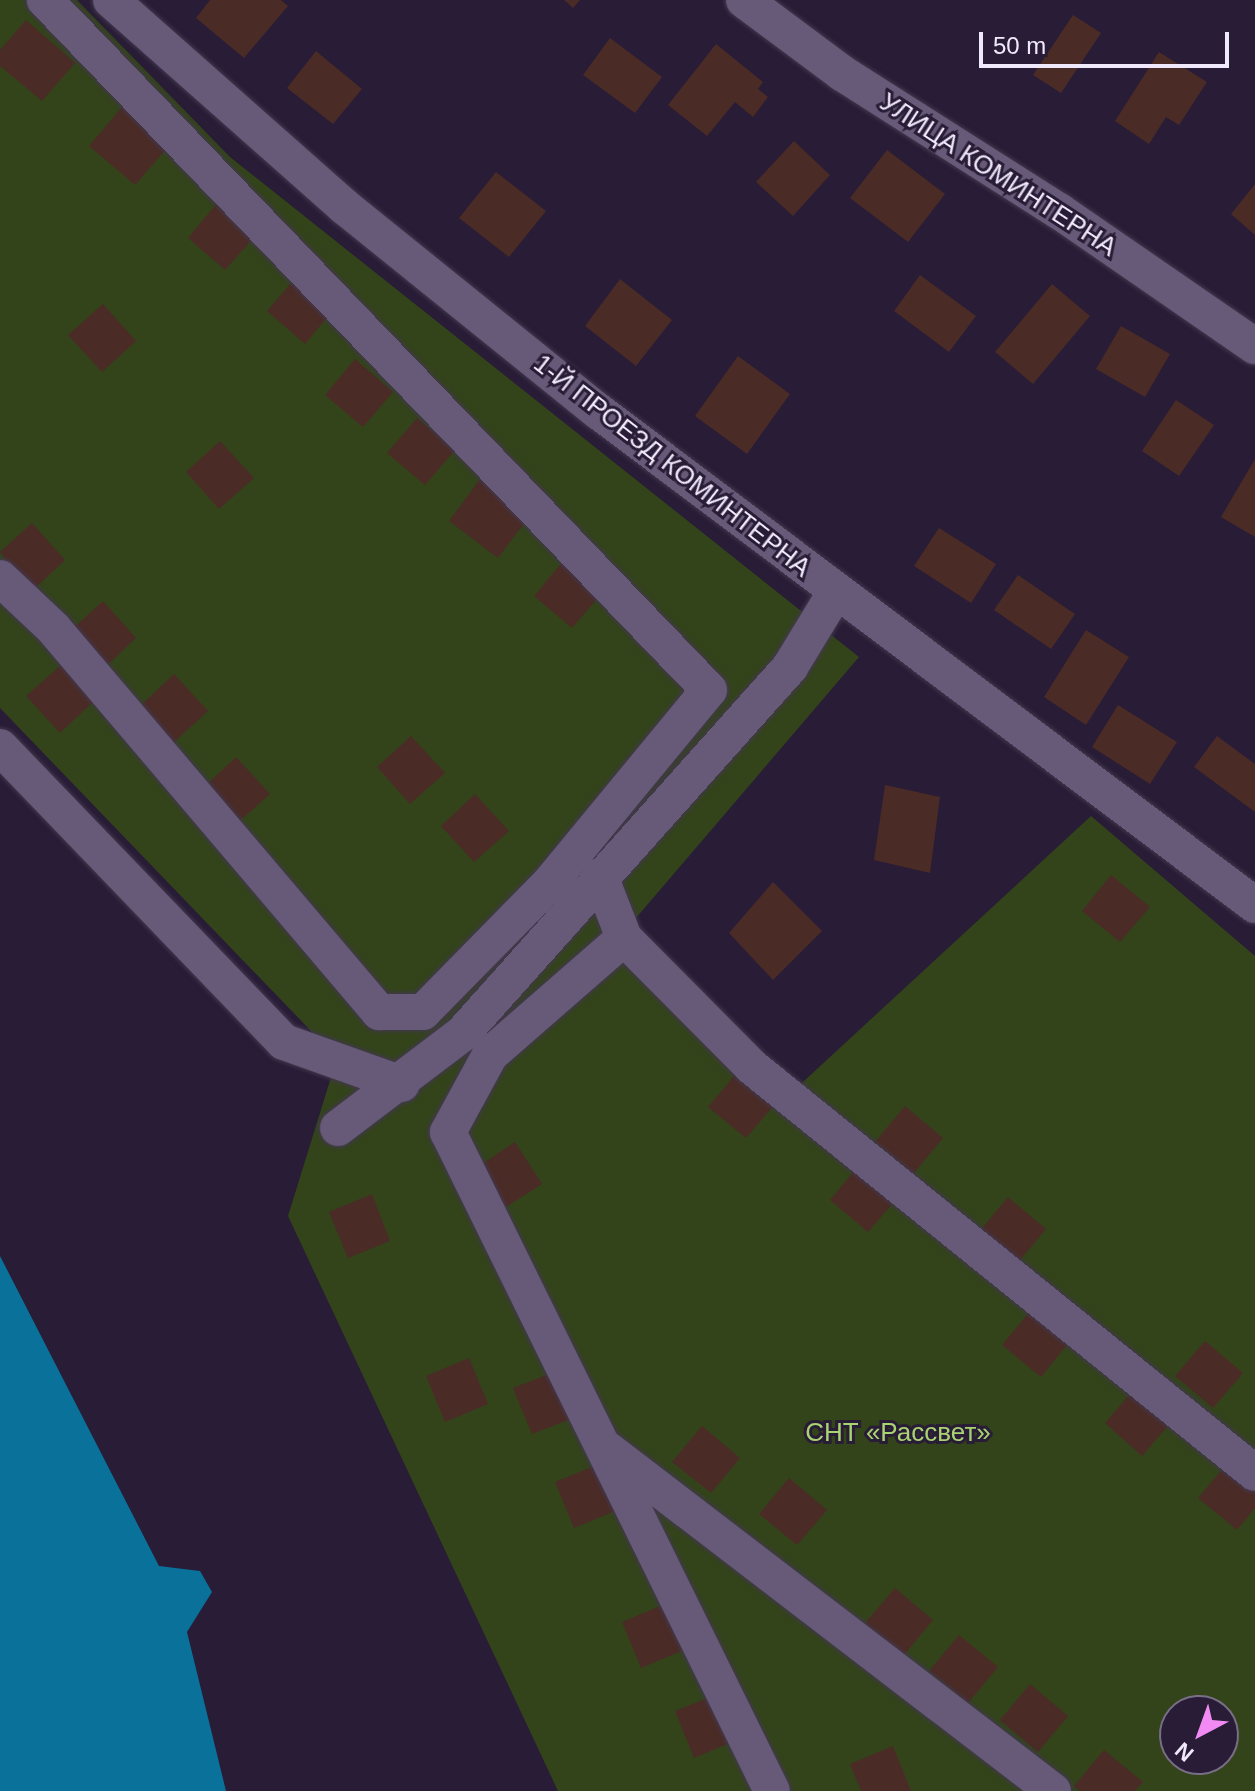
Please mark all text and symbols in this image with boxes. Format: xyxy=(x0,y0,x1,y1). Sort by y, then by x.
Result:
scale bar xyxy=(983,16,1233,66)
text: 50 m xyxy=(993,32,1046,59)
street label: УЛИЦА КОМИНТЕРНА xyxy=(874,87,1122,263)
street label: 1-Й ПРОЕЗД КОМИНТЕРНА xyxy=(527,348,817,584)
park label: СНТ «Рассвет» xyxy=(805,1417,991,1449)
north arrow xyxy=(1159,1695,1239,1775)
text: N xyxy=(1170,1737,1198,1767)

